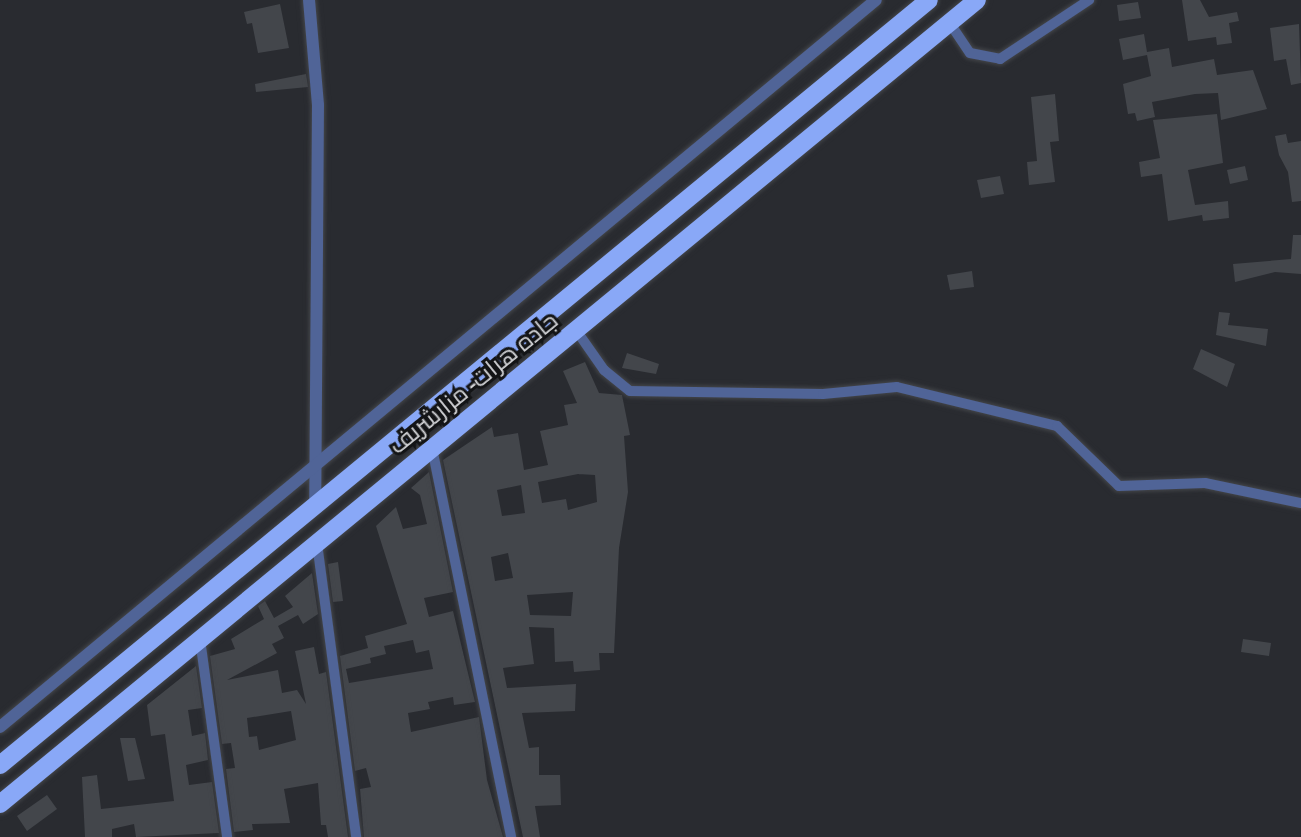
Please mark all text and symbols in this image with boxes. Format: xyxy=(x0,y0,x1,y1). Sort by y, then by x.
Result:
street label: جاده هرات- مزارشریف xyxy=(383,306,563,460)

